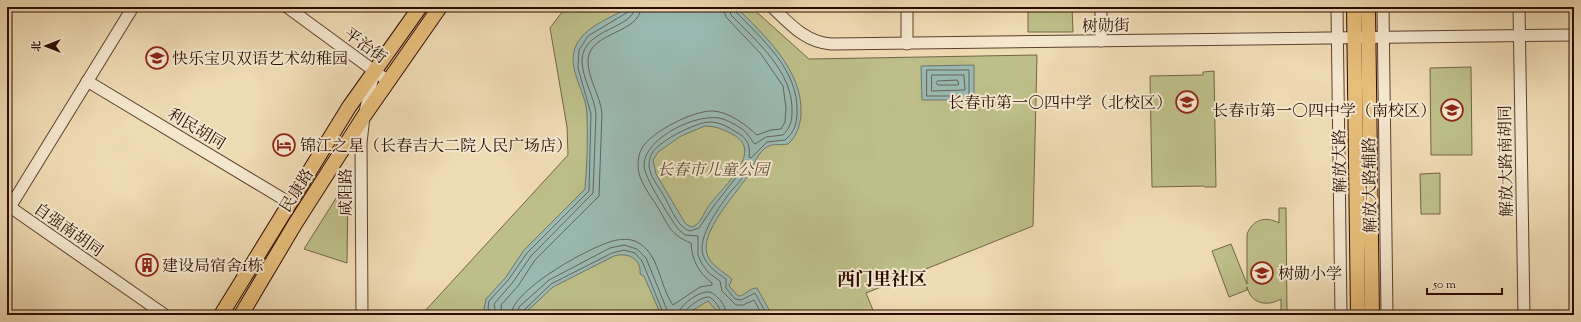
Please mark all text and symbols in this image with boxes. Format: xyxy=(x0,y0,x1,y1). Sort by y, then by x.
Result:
street label: 树勋街 xyxy=(1082,16,1130,39)
street label: 平治街 xyxy=(338,24,391,70)
north arrow xyxy=(26,26,66,66)
text: 北 xyxy=(29,41,45,52)
school or university icon: 快乐宝贝双语艺术幼稚园 xyxy=(144,45,170,71)
place label: 快乐宝贝双语艺术幼稚园 xyxy=(172,49,348,72)
school or university icon: 长春市第一〇四中学（北校区） xyxy=(1174,89,1200,115)
place label: 长春市第一〇四中学（北校区） xyxy=(948,93,1172,116)
school or university icon: 长春市第一〇四中学（南校区） xyxy=(1439,97,1465,123)
place label: 长春市第一〇四中学（南校区） xyxy=(1212,101,1436,124)
street label: 利民胡同 xyxy=(162,104,229,156)
street label: 解放大路南胡同 xyxy=(1495,105,1520,217)
street label: 解放大路 xyxy=(1329,129,1354,193)
hotel icon: 锦江之星（长春吉大二院人民广场店） xyxy=(271,132,297,158)
place label: 锦江之星（长春吉大二院人民广场店） xyxy=(300,136,572,159)
street label: 解放大路辅路 xyxy=(1359,137,1384,233)
park label: 长春市儿童公园 xyxy=(657,160,772,183)
street label: 民康路 xyxy=(276,165,321,218)
street label: 咸阳路 xyxy=(336,168,359,216)
street label: 自强南胡同 xyxy=(28,199,107,263)
building icon: 建设局宿舍1栋 xyxy=(134,252,160,278)
place label: 建设局宿舍1栋 xyxy=(162,256,263,279)
school or university icon: 树勋小学 xyxy=(1249,260,1275,286)
place label: 树勋小学 xyxy=(1278,264,1342,287)
district label: 西门里社区 xyxy=(837,268,927,294)
scale bar xyxy=(1427,270,1502,296)
text: 50 m xyxy=(1432,276,1456,294)

